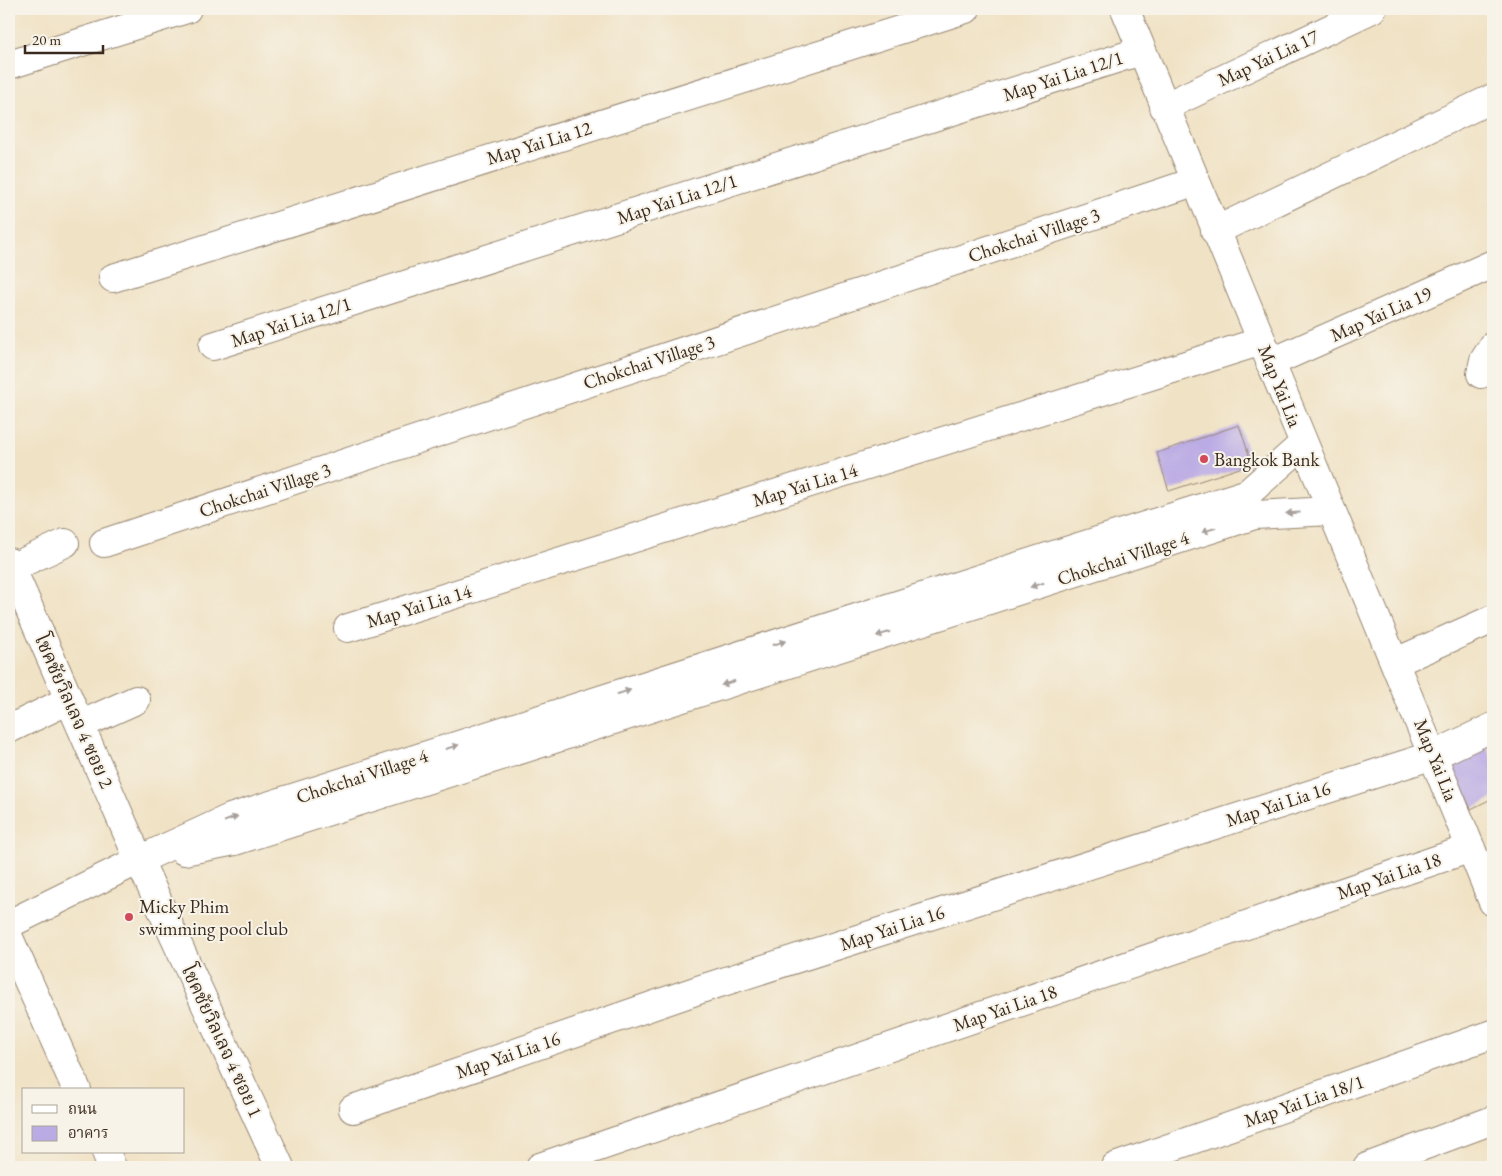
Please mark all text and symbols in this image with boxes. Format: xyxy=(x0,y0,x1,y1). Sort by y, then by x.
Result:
scale bar xyxy=(25,22,102,54)
street label: Map Yai Lia 17 xyxy=(1214,23,1323,92)
text: 20 m xyxy=(32,30,61,49)
street label: Map Yai Lia 12/1 xyxy=(1000,45,1126,107)
street label: Map Yai Lia 12 xyxy=(483,115,595,171)
street label: Map Yai Lia 12/1 xyxy=(614,168,740,230)
street label: Chokchai Village 3 xyxy=(965,202,1103,268)
street label: Map Yai Lia 19 xyxy=(1326,281,1436,347)
street label: Map Yai Lia 12/1 xyxy=(228,291,354,353)
street label: Chokchai Village 3 xyxy=(580,329,718,395)
street label: Map Yai Lia xyxy=(1252,341,1308,431)
place label: Bangkok Bank xyxy=(1214,447,1321,472)
marker: Bangkok Bank xyxy=(1198,453,1210,465)
street label: Chokchai Village 3 xyxy=(196,457,334,523)
street label: Map Yai Lia 14 xyxy=(749,457,861,513)
one-way arrow xyxy=(1285,510,1301,518)
street label: Chokchai Village 4 xyxy=(1054,525,1193,591)
one-way arrow xyxy=(1201,527,1216,535)
street label: Map Yai Lia 14 xyxy=(363,578,475,634)
one-way arrow xyxy=(1030,582,1045,589)
street label: โชคชัยวิลเลจ 4 ซอย 2 xyxy=(28,628,121,792)
one-way arrow xyxy=(875,631,890,638)
one-way arrow xyxy=(771,638,786,646)
one-way arrow xyxy=(720,680,735,687)
one-way arrow xyxy=(616,687,631,695)
street label: Map Yai Lia xyxy=(1408,715,1464,805)
one-way arrow xyxy=(445,742,460,750)
street label: Chokchai Village 4 xyxy=(293,743,432,809)
street label: Map Yai Lia 16 xyxy=(1223,775,1333,833)
one-way arrow xyxy=(224,815,239,823)
street label: Map Yai Lia 18 xyxy=(1334,847,1444,905)
place label: Micky Phim swimming pool club xyxy=(139,894,288,941)
street label: Map Yai Lia 16 xyxy=(837,899,947,957)
marker: Micky Phim swimming pool club xyxy=(123,911,135,923)
street label: โชคชัยวิลเลจ 4 ซอย 1 xyxy=(175,959,270,1122)
street label: Map Yai Lia 18 xyxy=(950,979,1060,1037)
street label: Map Yai Lia 16 xyxy=(453,1026,563,1084)
street label: Map Yai Lia 18/1 xyxy=(1241,1069,1367,1133)
legend xyxy=(22,1088,185,1154)
text: ถนน xyxy=(68,1099,97,1118)
text: อาคาร xyxy=(68,1123,108,1142)

